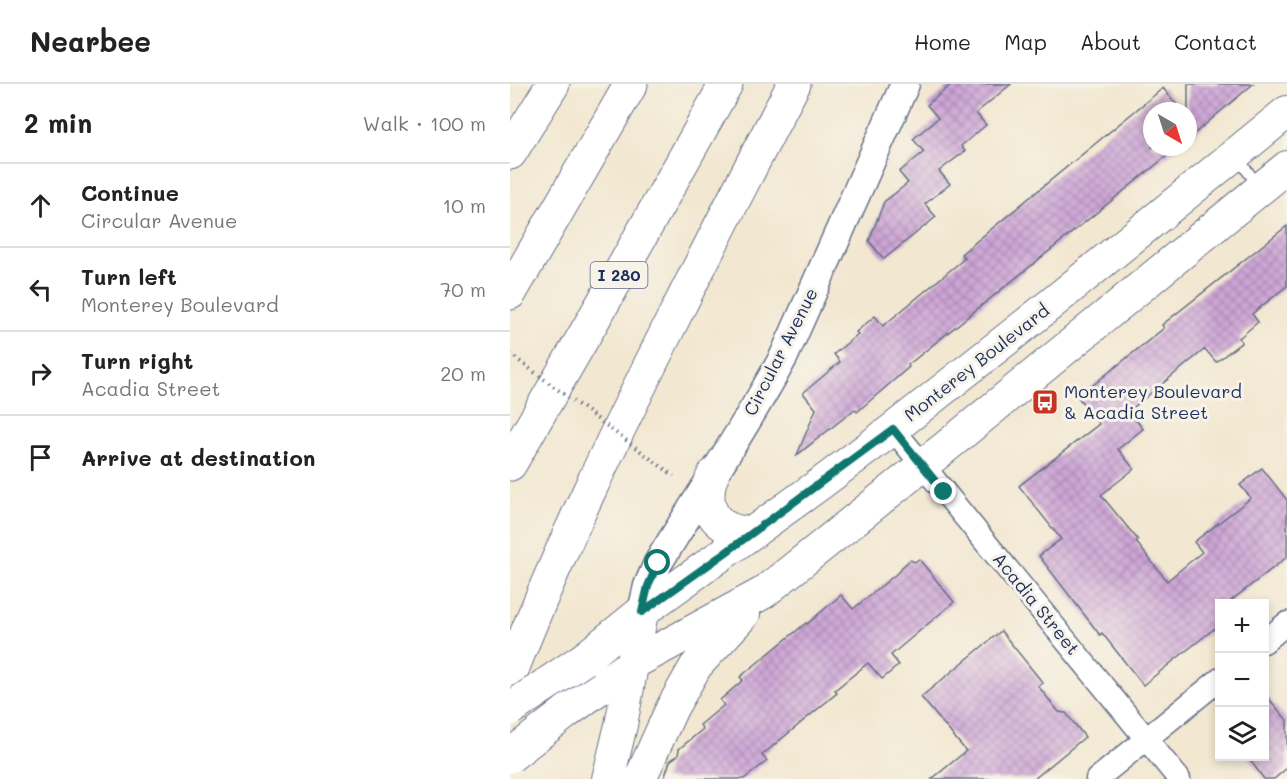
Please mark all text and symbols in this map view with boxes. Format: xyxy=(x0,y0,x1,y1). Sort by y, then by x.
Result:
text: Nearbee xyxy=(30,23,151,59)
text: Home xyxy=(914,28,971,55)
text: Map xyxy=(1004,28,1047,55)
text: About xyxy=(1080,28,1141,55)
text: Contact xyxy=(1174,28,1257,55)
north arrow xyxy=(1143,102,1197,156)
text: 2 min xyxy=(24,106,92,140)
text: Walk · 100 m xyxy=(363,110,486,136)
text: Continue xyxy=(81,178,179,207)
icon: ahead xyxy=(24,189,57,222)
text: 10 m xyxy=(442,192,486,218)
text: Circular Avenue xyxy=(81,207,237,233)
text: Turn left xyxy=(81,262,177,291)
road number: I 280 xyxy=(590,262,648,288)
icon: left xyxy=(24,273,57,306)
text: 70 m xyxy=(440,276,486,302)
street label: Circular Avenue xyxy=(737,283,823,420)
text: Monterey Boulevard xyxy=(81,291,279,317)
street label: Monterey Boulevard xyxy=(899,298,1054,426)
text: Turn right xyxy=(81,346,193,375)
icon: right xyxy=(24,357,57,390)
text: 20 m xyxy=(440,360,486,386)
text: Acadia Street xyxy=(81,375,220,401)
place label: Monterey Boulevard & Acadia Street xyxy=(1064,379,1242,424)
bus stop icon: Monterey Boulevard & Acadia Street xyxy=(1030,387,1060,417)
icon: arrive xyxy=(24,441,57,474)
text: Arrive at destination xyxy=(81,443,316,472)
route end xyxy=(930,478,956,504)
street label: Acadia Street xyxy=(988,547,1086,660)
route start xyxy=(644,549,670,575)
map controls xyxy=(1215,599,1269,761)
button: + xyxy=(1215,599,1269,653)
button: − xyxy=(1215,653,1269,707)
button: layers xyxy=(1215,707,1269,761)

